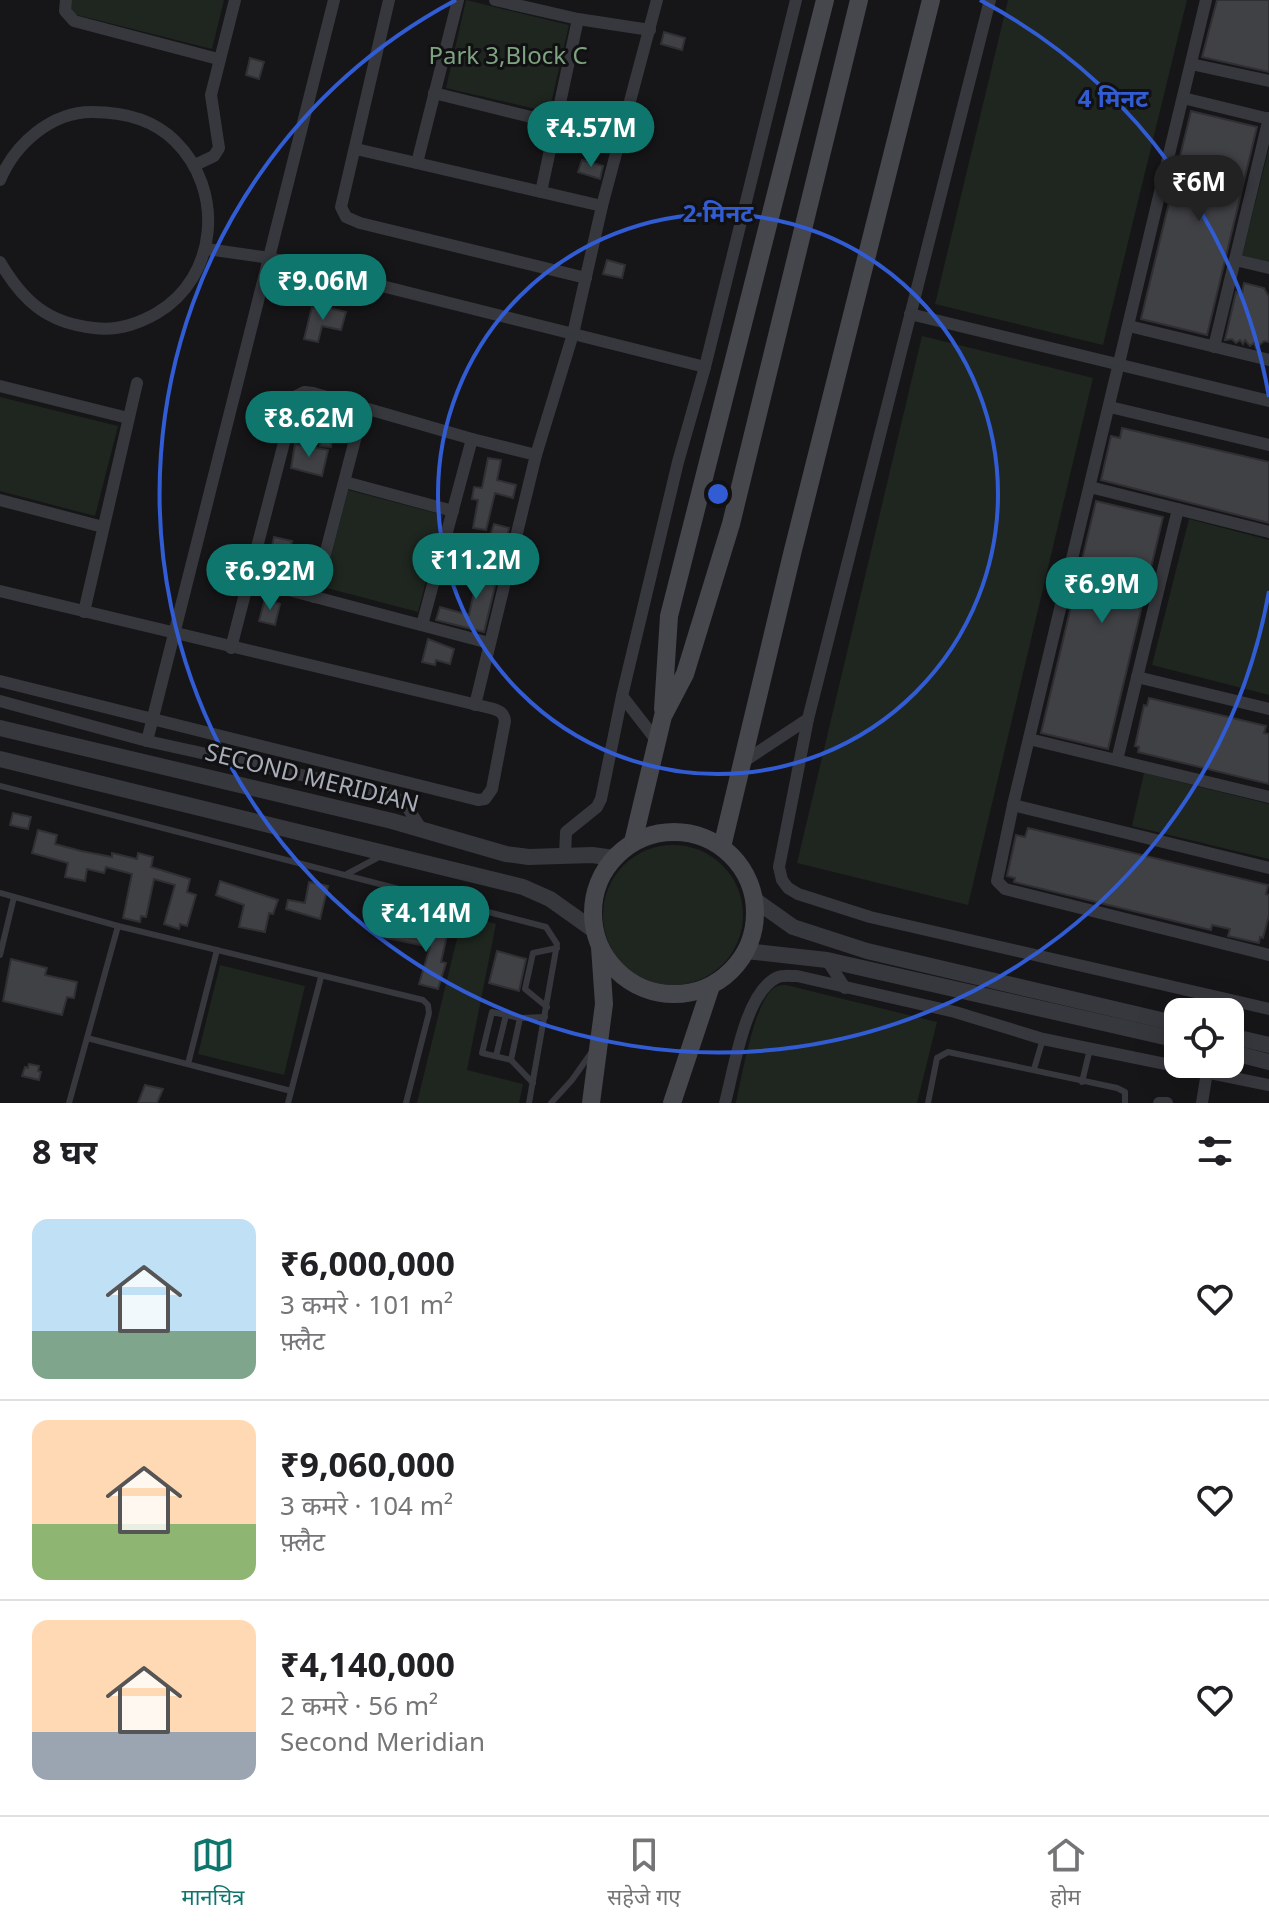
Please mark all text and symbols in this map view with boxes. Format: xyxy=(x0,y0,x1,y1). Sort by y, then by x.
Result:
park label: Park 3,Block C xyxy=(428,38,588,71)
text: 4 मिनट xyxy=(1078,81,1149,114)
pin: ₹4.57M xyxy=(526,101,656,169)
text: ₹4.57M xyxy=(545,109,637,145)
pin: ₹6M xyxy=(1160,155,1238,223)
text: ₹6M xyxy=(1172,163,1226,199)
text: 2 मिनट xyxy=(683,196,754,229)
pin: ₹9.06M xyxy=(258,254,388,322)
text: ₹9.06M xyxy=(277,262,369,298)
pin: ₹8.62M xyxy=(244,391,374,459)
text: ₹8.62M xyxy=(263,399,355,435)
centre of rings xyxy=(704,480,732,508)
pin: ₹11.2M xyxy=(411,533,541,601)
text: ₹11.2M xyxy=(430,541,522,577)
pin: ₹6.92M xyxy=(205,544,335,612)
text: ₹6.92M xyxy=(224,552,316,588)
pin: ₹6.9M xyxy=(1046,557,1158,625)
text: ₹6.9M xyxy=(1064,565,1140,601)
street label: SECOND MERIDIAN xyxy=(202,734,423,819)
pin: ₹4.14M xyxy=(361,886,491,954)
text: ₹4.14M xyxy=(380,894,472,930)
map controls xyxy=(1164,998,1244,1078)
button: locate xyxy=(1164,998,1244,1078)
text: 8 घर xyxy=(32,1128,97,1174)
icon: filters xyxy=(1193,1129,1237,1173)
text: ₹6,000,000 xyxy=(280,1240,455,1286)
icon: home xyxy=(96,1251,192,1347)
icon: heart xyxy=(1193,1277,1237,1321)
text: 3 कमरे · 101 m² xyxy=(280,1286,453,1322)
text: फ़्लैट xyxy=(280,1322,325,1358)
text: ₹9,060,000 xyxy=(280,1441,455,1487)
icon: home xyxy=(96,1452,192,1548)
icon: heart xyxy=(1193,1478,1237,1522)
text: 3 कमरे · 104 m² xyxy=(280,1487,453,1523)
text: फ़्लैट xyxy=(280,1523,325,1559)
text: ₹4,140,000 xyxy=(280,1641,455,1687)
icon: home xyxy=(96,1652,192,1748)
icon: heart xyxy=(1193,1678,1237,1722)
text: 2 कमरे · 56 m² xyxy=(280,1687,438,1723)
text: Second Meridian xyxy=(280,1723,485,1759)
tab: मानचित्र xyxy=(181,1833,244,1911)
tab: सहेजे गए xyxy=(607,1833,681,1911)
tab: होम xyxy=(1044,1833,1088,1911)

